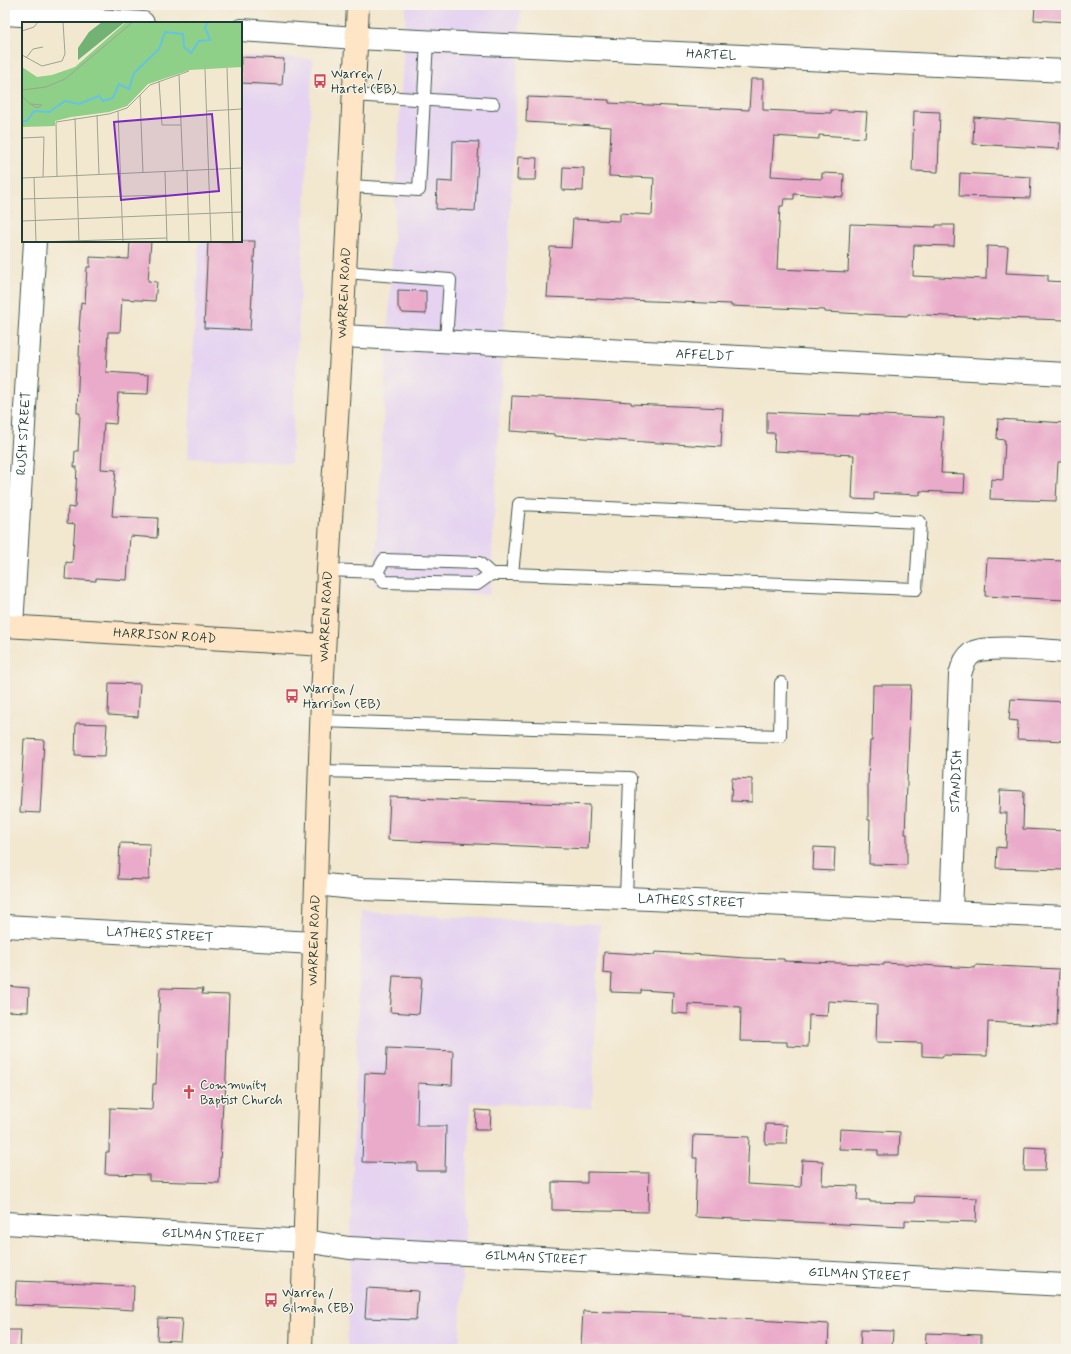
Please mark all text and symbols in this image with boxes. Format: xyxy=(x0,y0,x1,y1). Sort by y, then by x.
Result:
inset map xyxy=(22,22,242,242)
street label: HARTEL xyxy=(686,45,737,64)
place label: Warren / Hartel (EB) xyxy=(331,66,397,98)
bus stop icon: Warren / Hartel (EB) xyxy=(312,73,328,89)
street label: WARREN ROAD xyxy=(333,247,355,339)
street label: AFFELDT xyxy=(675,345,735,365)
street label: RUSH STREET xyxy=(13,391,35,476)
street label: WARREN ROAD xyxy=(315,570,336,662)
street label: HARRISON ROAD xyxy=(113,624,217,647)
place label: Warren / Harrison (EB) xyxy=(303,681,381,713)
bus stop icon: Warren / Harrison (EB) xyxy=(284,688,300,704)
street label: STANDISH xyxy=(946,749,966,813)
street label: LATHERS STREET xyxy=(638,890,745,912)
street label: WARREN ROAD xyxy=(304,894,324,986)
street label: LATHERS STREET xyxy=(106,923,214,946)
place label: Community Baptist Church xyxy=(200,1077,283,1109)
church icon: Community Baptist Church xyxy=(181,1084,197,1100)
street label: GILMAN STREET xyxy=(161,1224,265,1247)
street label: GILMAN STREET xyxy=(484,1247,588,1269)
street label: GILMAN STREET xyxy=(808,1263,912,1285)
place label: Warren / Gilman (EB) xyxy=(282,1285,354,1317)
bus stop icon: Warren / Gilman (EB) xyxy=(263,1292,279,1308)

